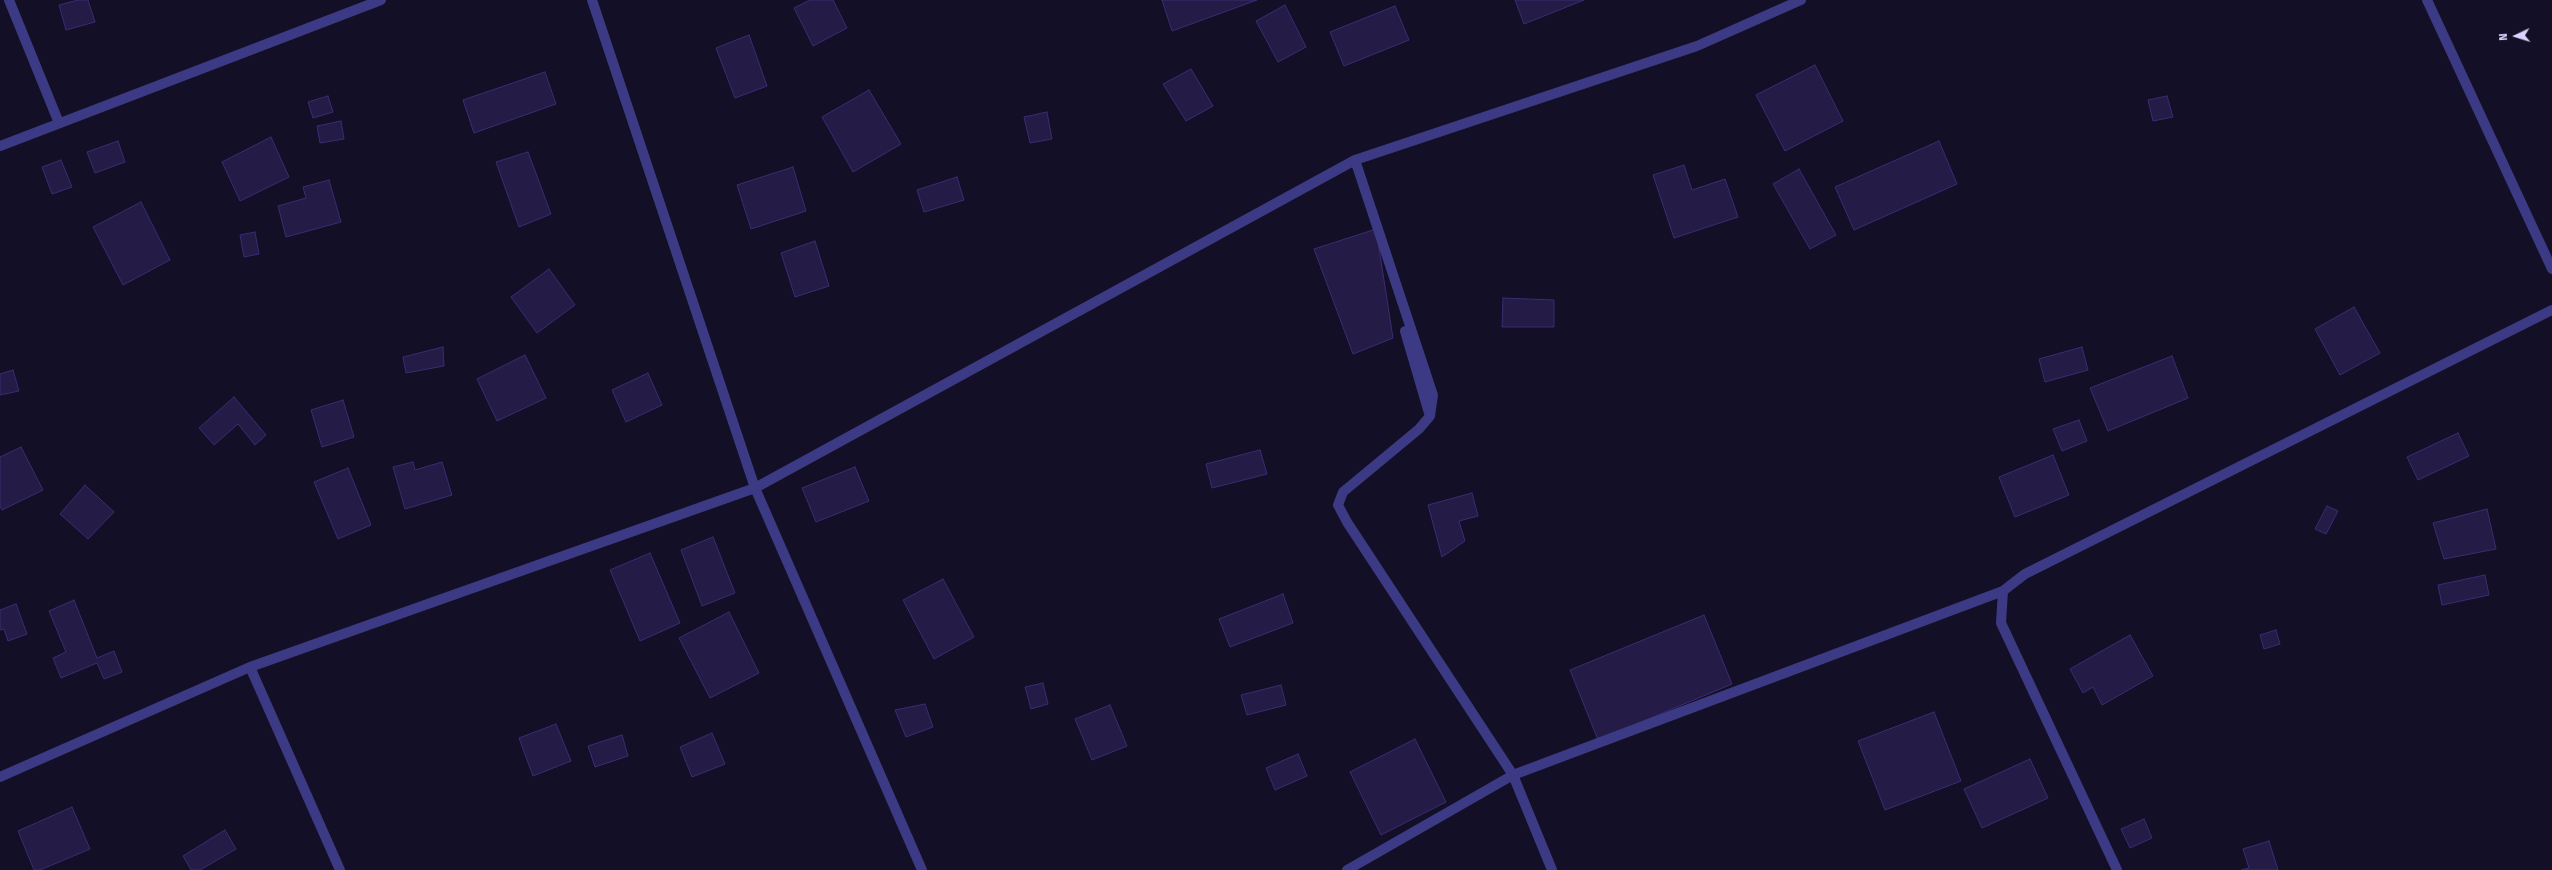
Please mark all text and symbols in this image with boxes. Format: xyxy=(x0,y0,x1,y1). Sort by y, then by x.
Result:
north arrow xyxy=(2496,16,2536,56)
text: N xyxy=(2497,33,2510,41)

